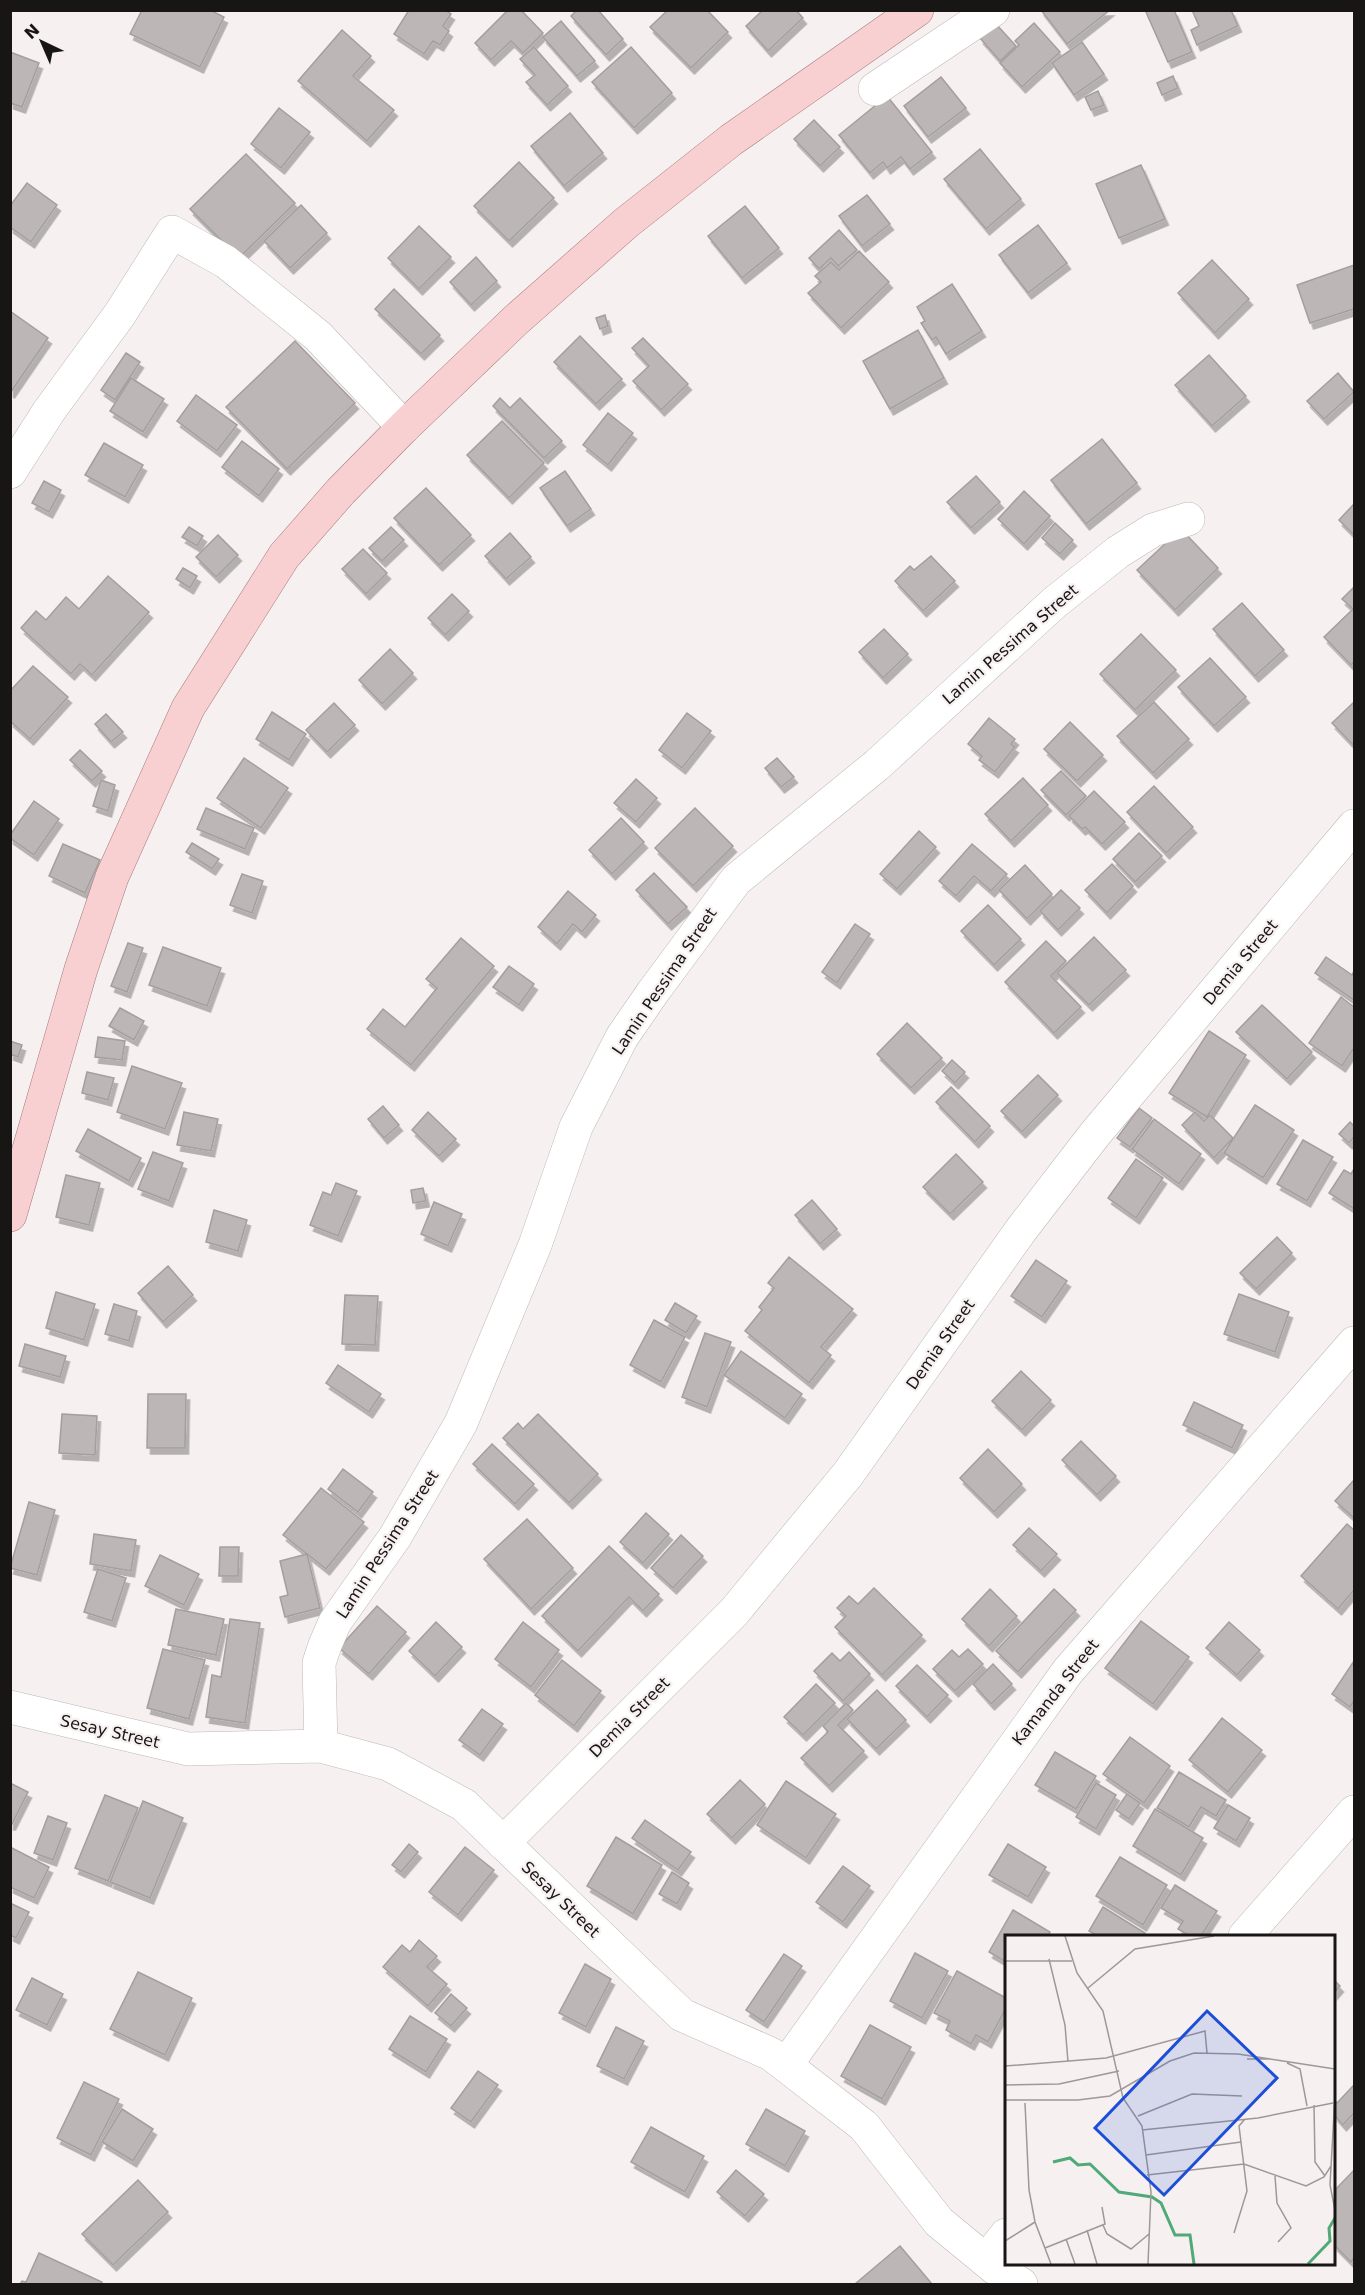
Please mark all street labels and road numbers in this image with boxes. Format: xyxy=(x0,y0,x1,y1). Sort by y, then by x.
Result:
street label: Lamin Pessima Street xyxy=(939,580,1082,708)
street label: Lamin Pessima Street xyxy=(608,904,721,1058)
street label: Demia Street xyxy=(1199,916,1282,1009)
street label: Demia Street xyxy=(902,1296,979,1393)
street label: Lamin Pessima Street xyxy=(332,1467,443,1622)
street label: Kamanda Street xyxy=(1008,1636,1103,1749)
street label: Demia Street xyxy=(585,1673,673,1761)
street label: Sesay Street xyxy=(58,1711,161,1752)
street label: Sesay Street xyxy=(518,1857,604,1941)

